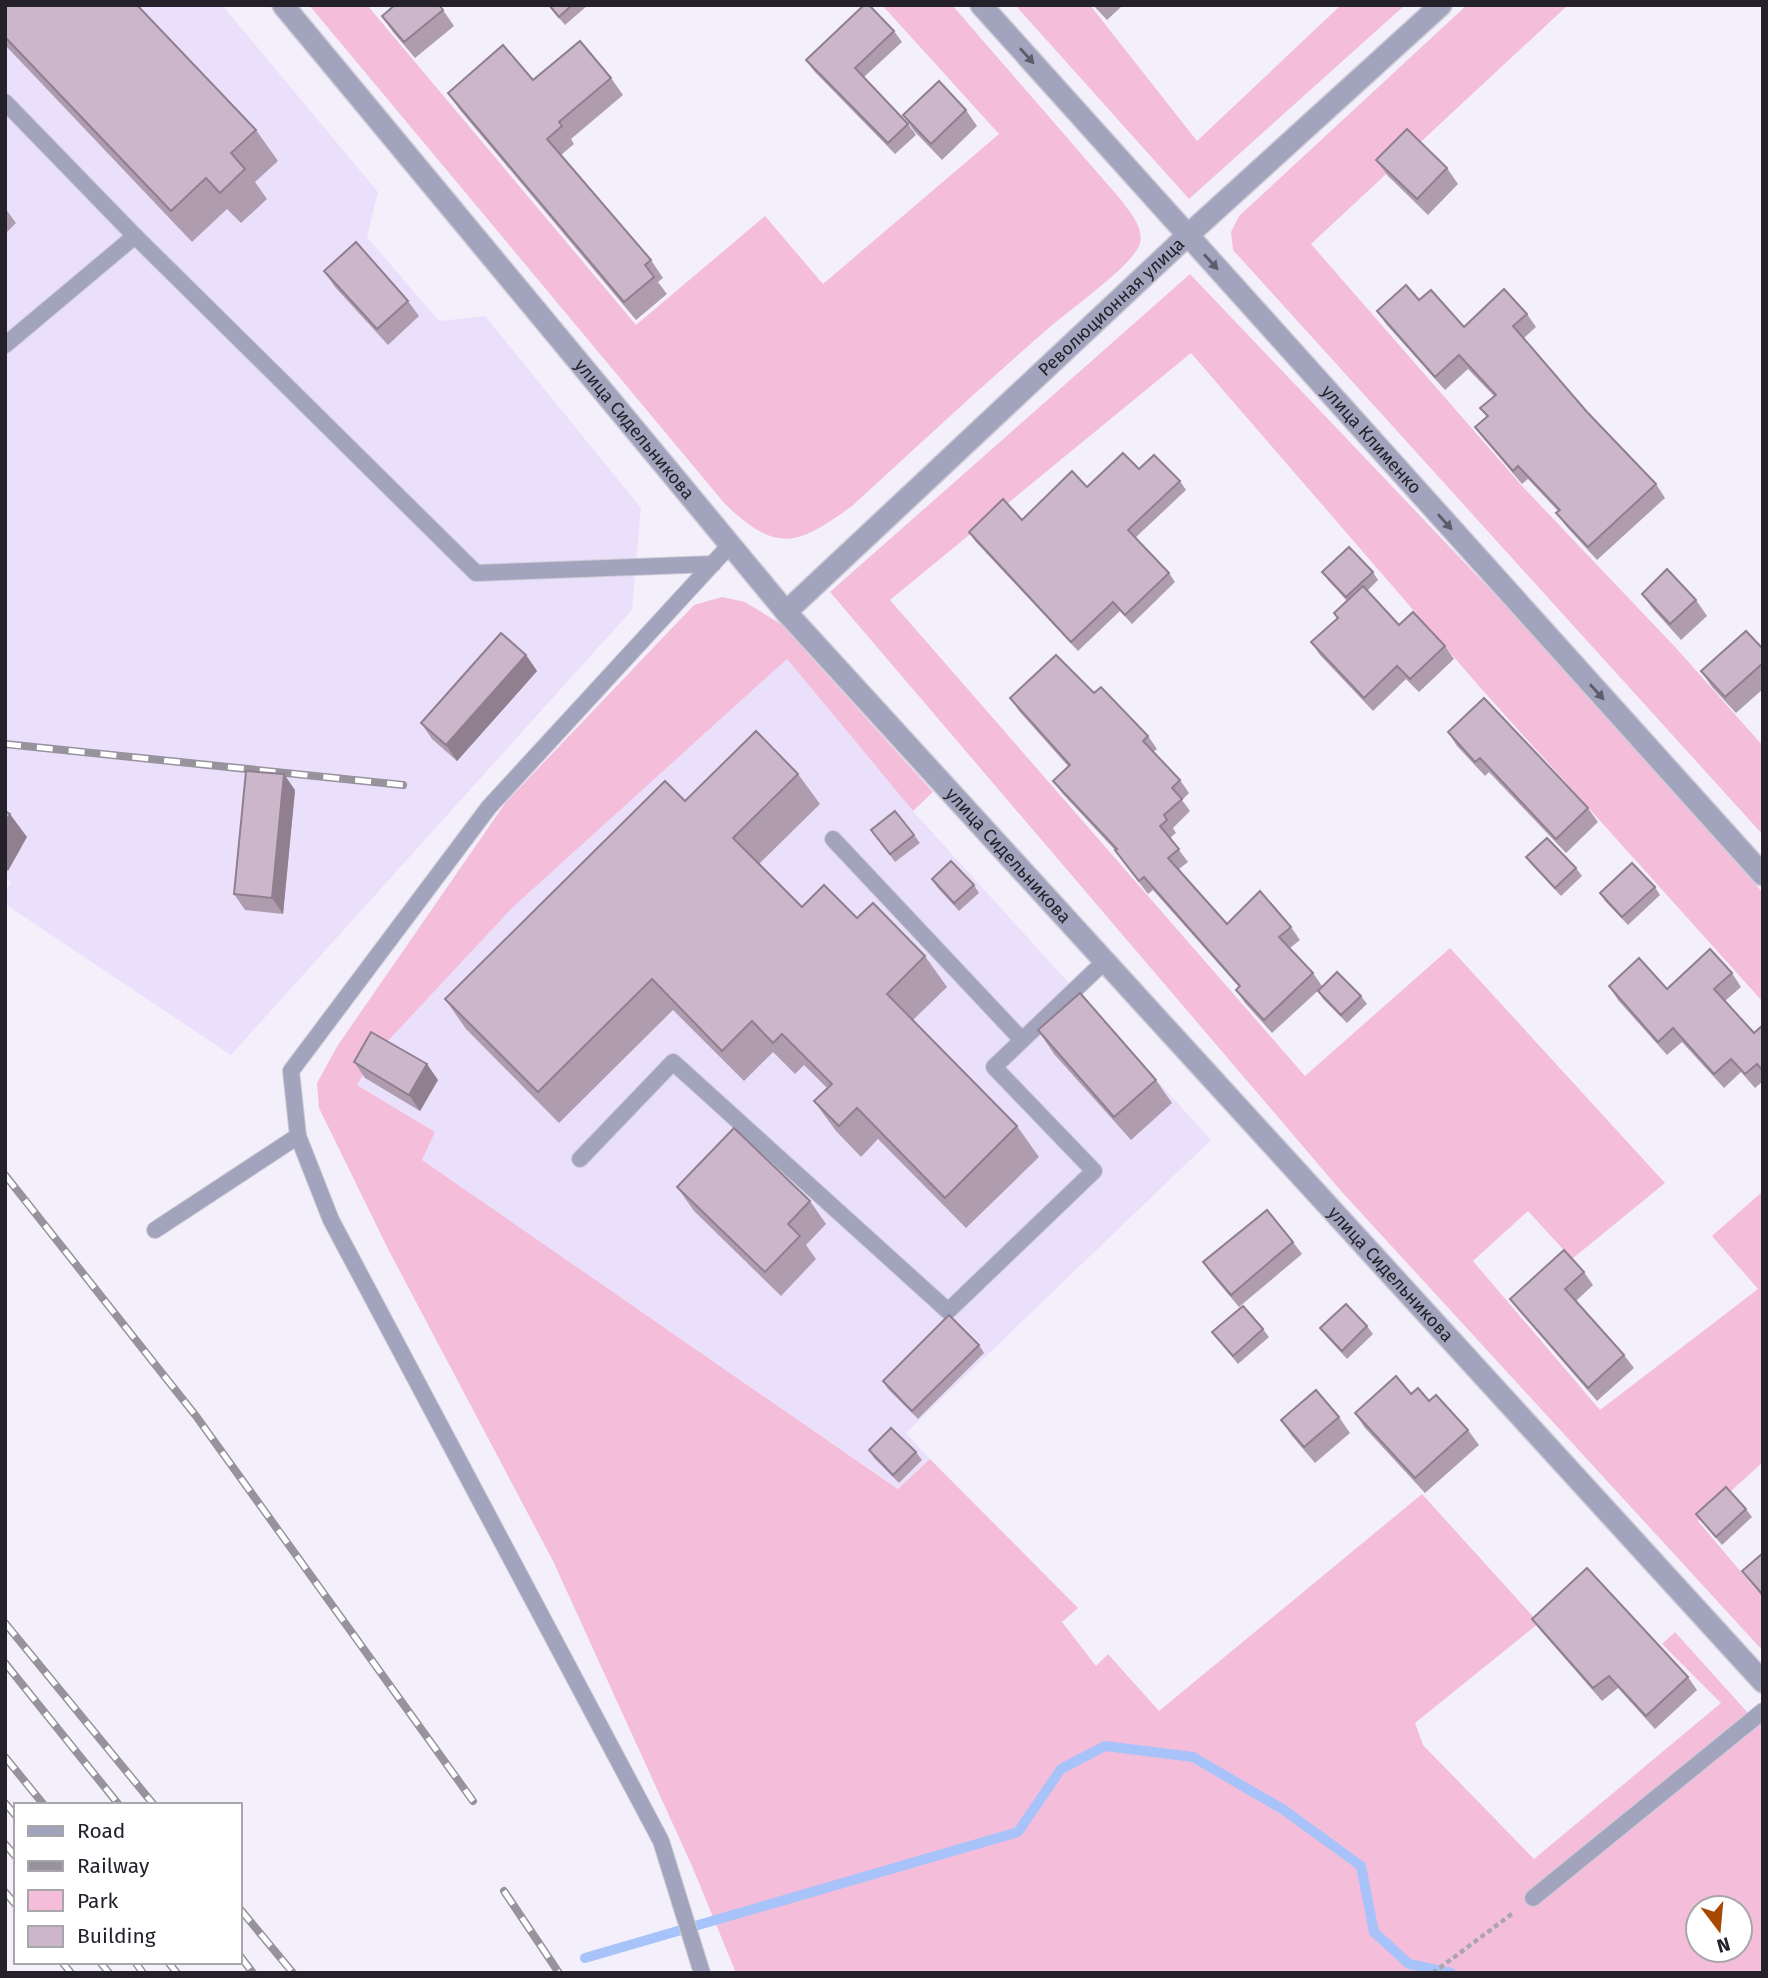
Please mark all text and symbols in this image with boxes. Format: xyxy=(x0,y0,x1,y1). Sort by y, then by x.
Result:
one-way arrow xyxy=(1019,47,1035,65)
street label: Революционная улица xyxy=(1034,233,1189,381)
one-way arrow xyxy=(1203,253,1219,271)
street label: улица Сидельникова xyxy=(570,355,699,504)
street label: улица Клименко xyxy=(1317,380,1426,498)
one-way arrow xyxy=(1437,514,1452,531)
one-way arrow xyxy=(1589,683,1604,700)
street label: улица Сидельникова xyxy=(941,783,1076,928)
street label: улица Сидельникова xyxy=(1323,1202,1458,1347)
legend xyxy=(14,1803,242,1964)
text: Road xyxy=(77,1818,125,1844)
text: Railway xyxy=(77,1853,150,1879)
text: Park xyxy=(77,1888,119,1914)
north arrow xyxy=(1684,1894,1754,1964)
text: Building xyxy=(77,1923,156,1949)
text: N xyxy=(1714,1932,1733,1958)

